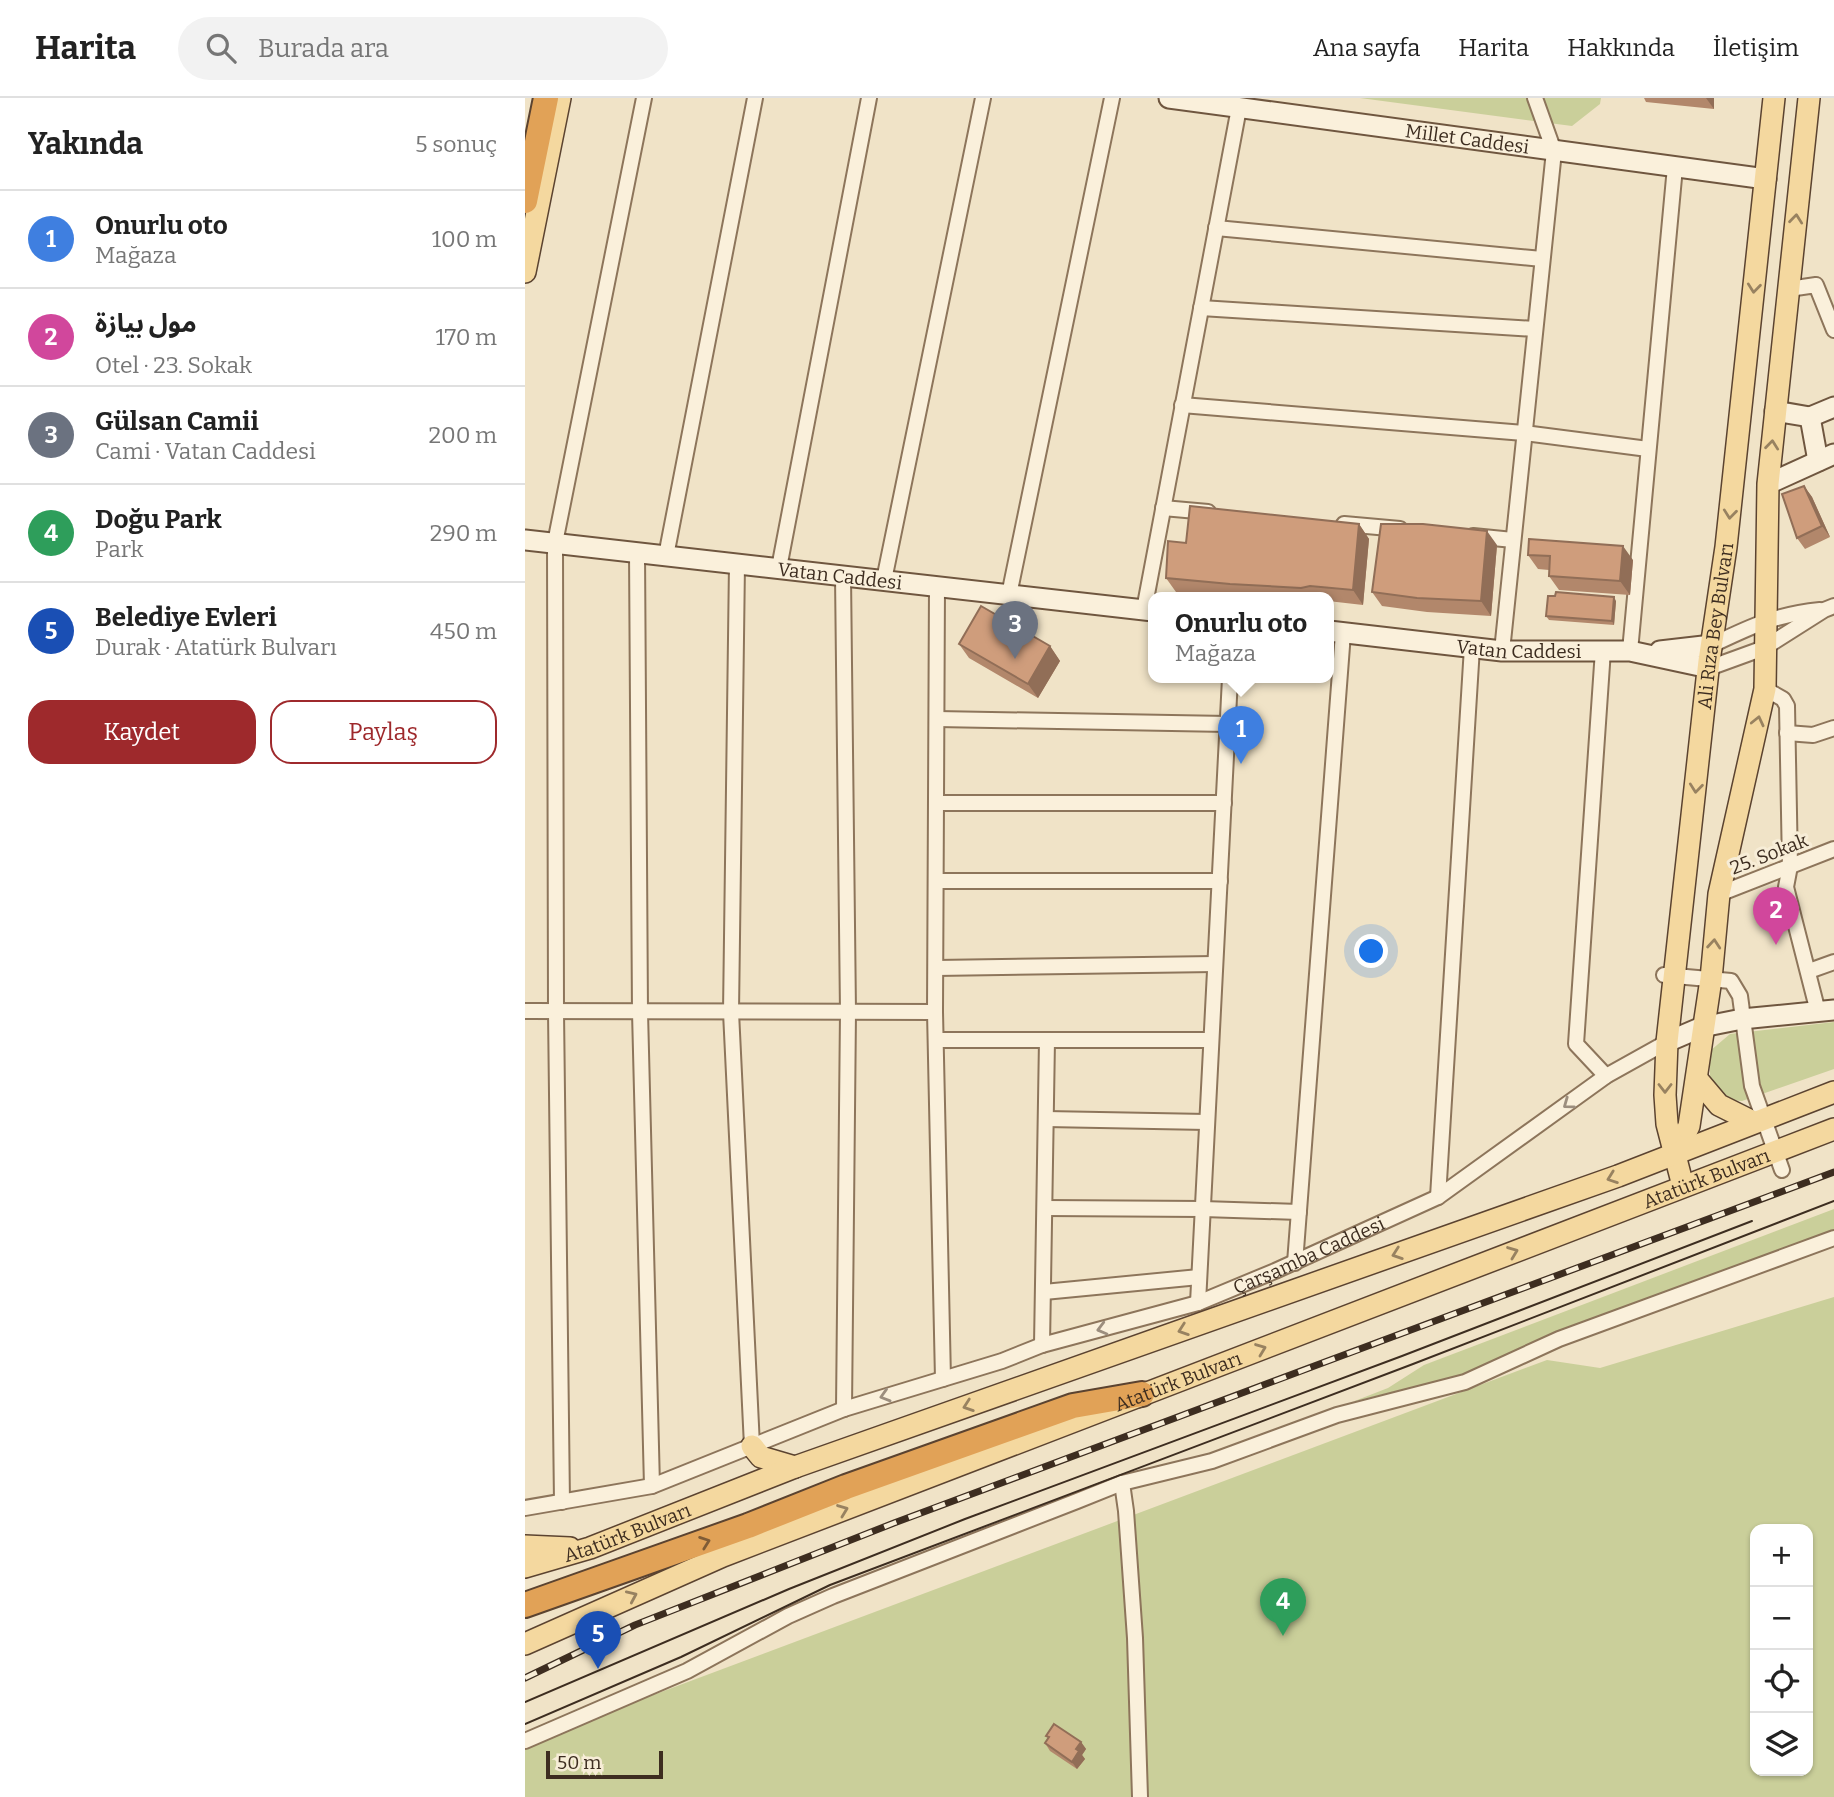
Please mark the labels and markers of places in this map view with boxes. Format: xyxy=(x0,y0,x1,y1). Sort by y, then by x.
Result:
pin: 3 xyxy=(992,601,1038,659)
pin: 1 xyxy=(1218,706,1264,764)
pin: 2 xyxy=(1753,887,1799,945)
pin: 4 xyxy=(1260,1578,1306,1636)
pin: 5 xyxy=(575,1611,621,1669)

